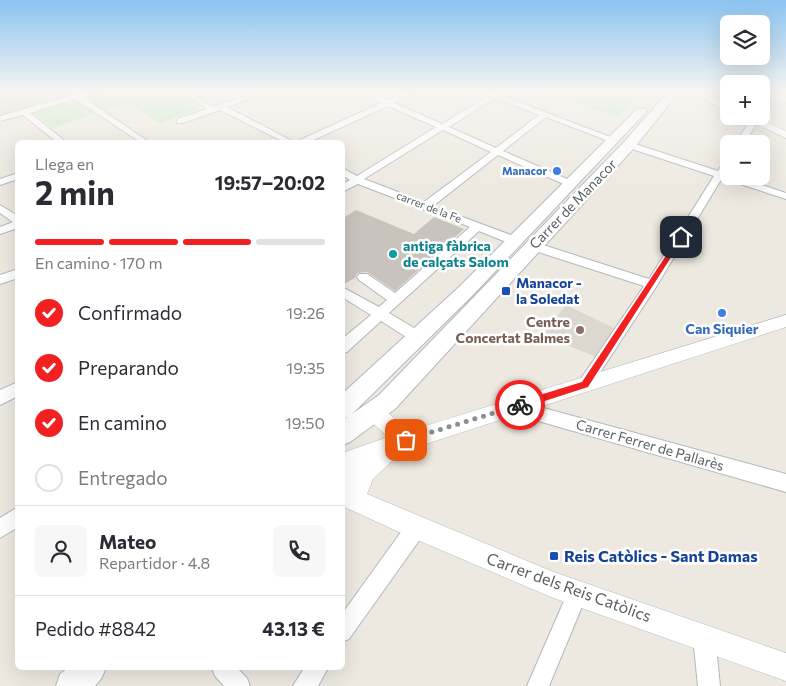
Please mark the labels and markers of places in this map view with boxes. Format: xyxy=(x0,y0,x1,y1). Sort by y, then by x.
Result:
place label: Manacor xyxy=(502,164,547,177)
marker: Manacor xyxy=(551,165,563,177)
pin xyxy=(660,216,702,258)
place label: antiga fàbrica de calçats Salom xyxy=(403,237,509,270)
marker: antiga fàbrica de calçats Salom xyxy=(387,248,399,260)
place label: Manacor - la Soledat xyxy=(516,274,582,307)
marker: Manacor - la Soledat xyxy=(500,285,512,297)
marker: Can Siquier xyxy=(716,307,728,319)
place label: Centre Concertat Balmes xyxy=(456,313,570,346)
place label: Can Siquier xyxy=(685,320,759,337)
marker: Centre Concertat Balmes xyxy=(574,324,586,336)
pin xyxy=(385,419,427,461)
place label: Reis Catòlics - Sant Damas xyxy=(564,546,758,565)
marker: Reis Catòlics - Sant Damas xyxy=(548,550,560,562)

